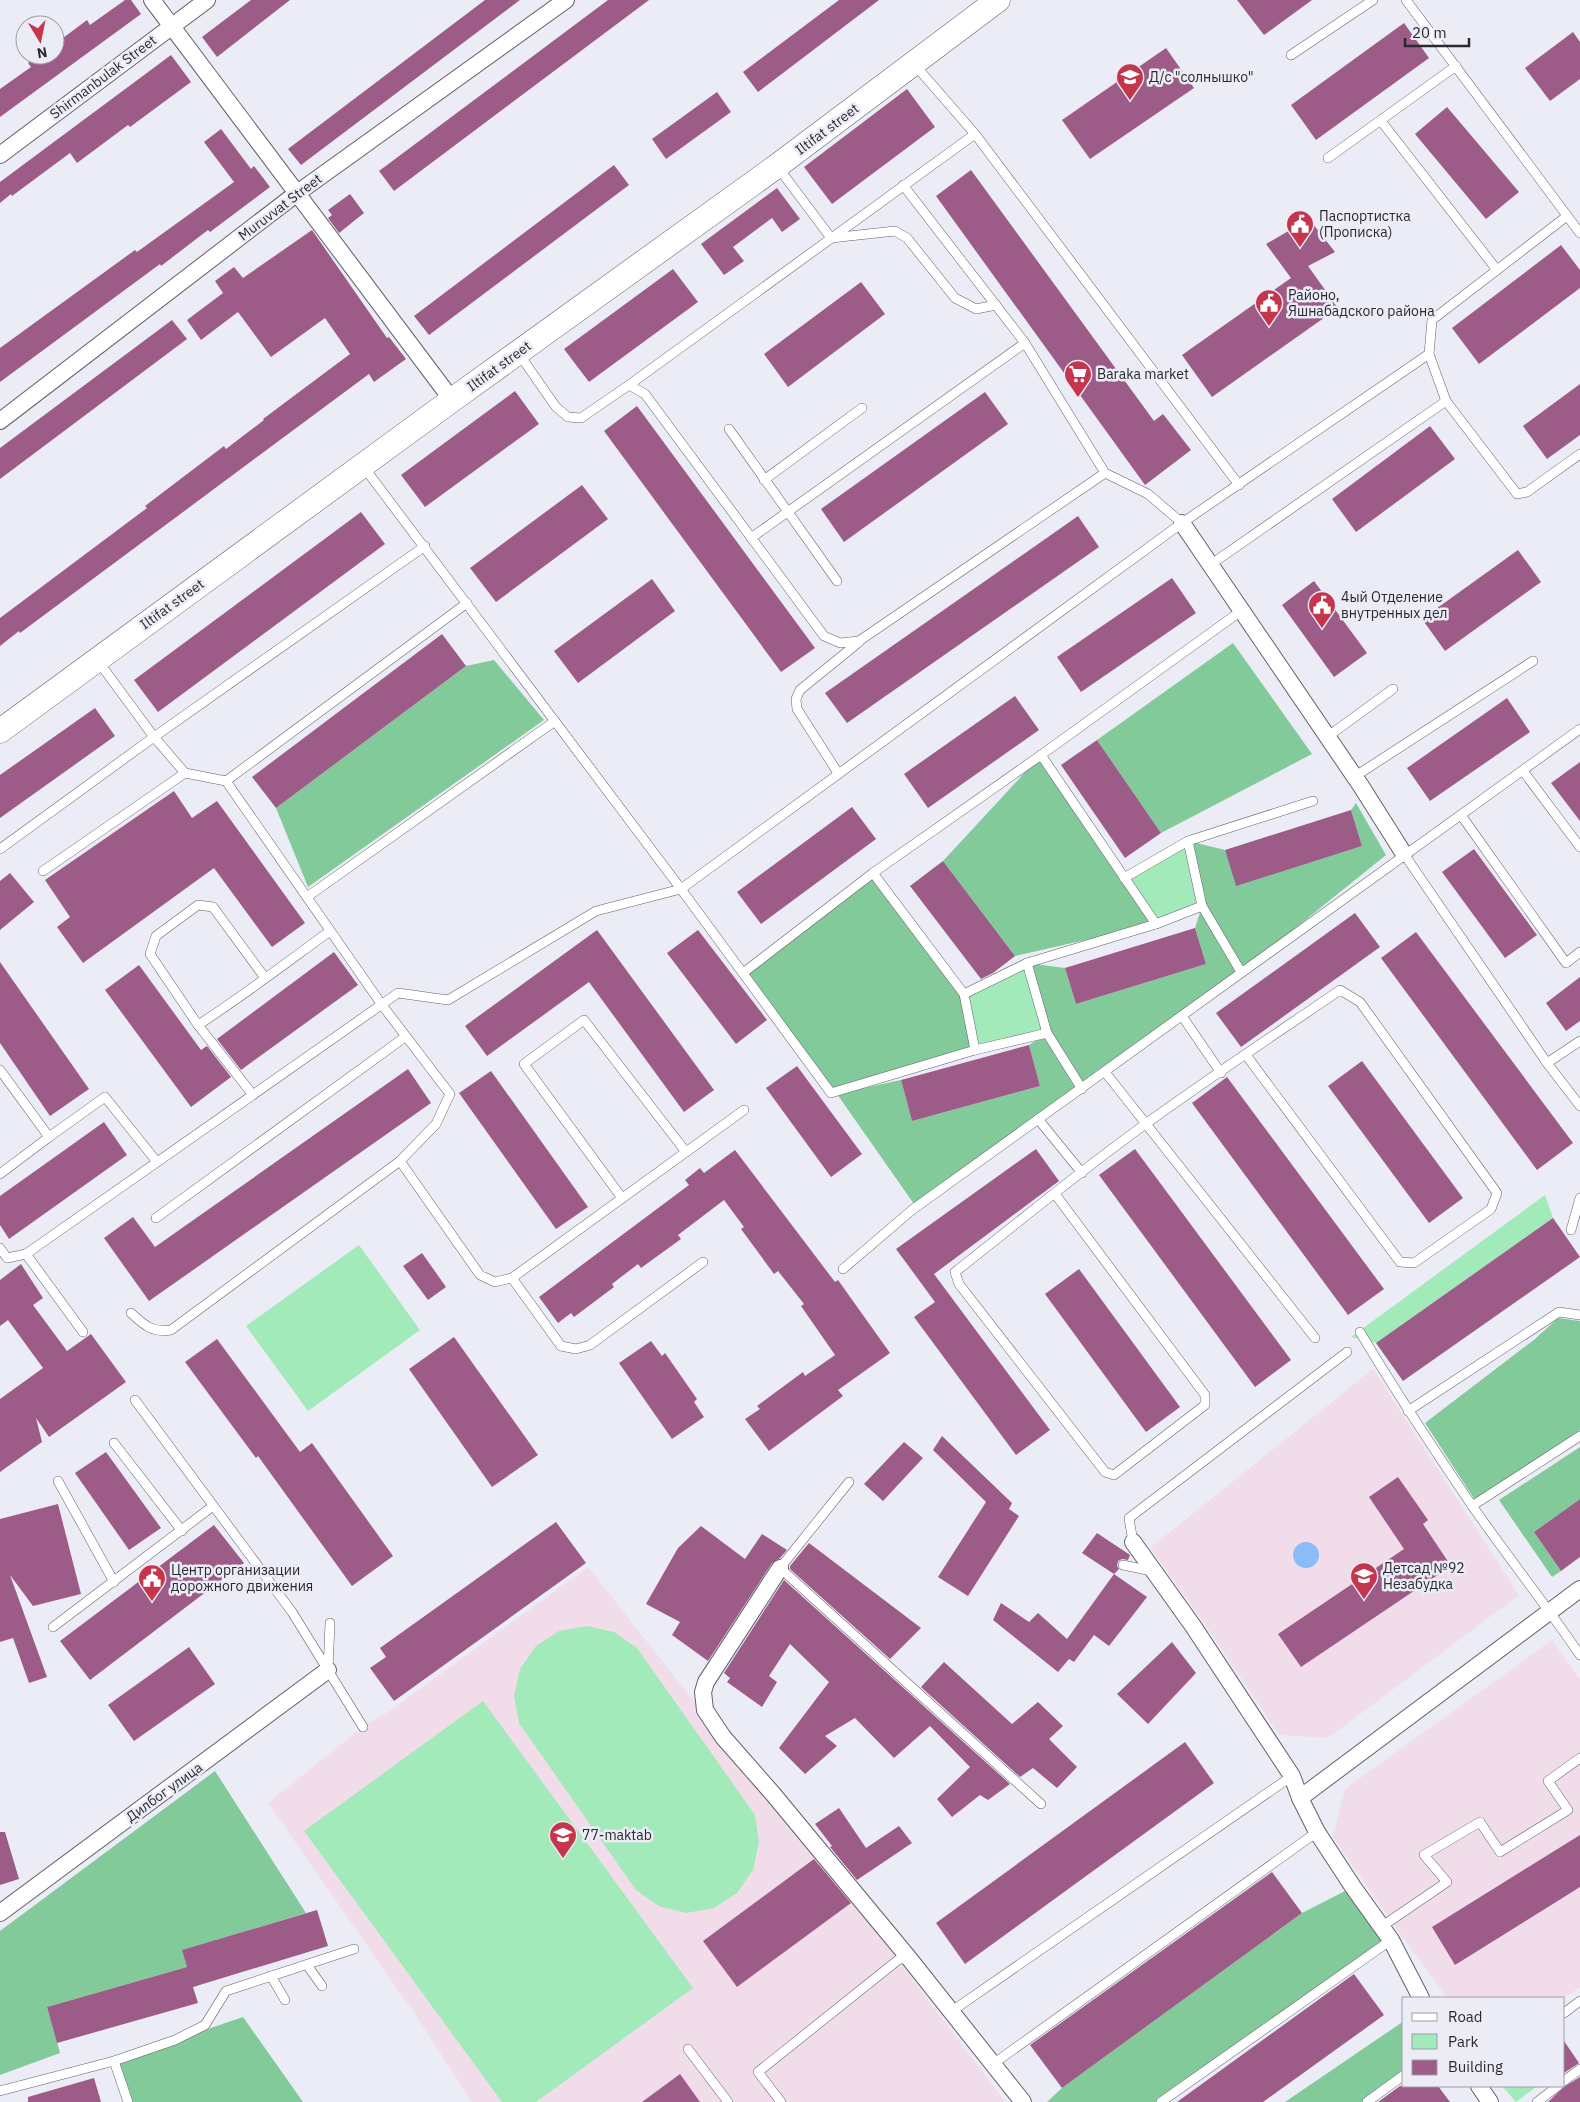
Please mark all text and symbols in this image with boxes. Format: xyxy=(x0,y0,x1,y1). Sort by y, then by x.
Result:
north arrow xyxy=(15,15,65,65)
scale bar xyxy=(1405,15,1469,47)
text: 20 m xyxy=(1412,23,1447,42)
street label: Shirmаnbulak Street xyxy=(46,31,160,123)
text: N xyxy=(36,43,49,63)
school or university icon: Д/с "солнышко" xyxy=(1115,62,1145,101)
place label: Д/с "солнышко" xyxy=(1149,68,1254,86)
street label: Iltifаt street xyxy=(792,99,862,159)
street label: Muruvvat Street xyxy=(235,170,325,244)
place label: Паспортистка (Прописка) xyxy=(1319,207,1411,241)
public building icon: Паспортистка (Прописка) xyxy=(1285,209,1315,248)
place label: Районо, Яшнабадского района xyxy=(1288,286,1435,320)
public building icon: Районо, Яшнабадского района xyxy=(1254,288,1284,327)
street label: Iltifаt street xyxy=(463,337,535,395)
supermarket icon: Baraka market xyxy=(1063,359,1093,398)
place label: Baraka market xyxy=(1097,365,1189,383)
street label: Iltifаt street xyxy=(136,575,208,633)
place label: 4ый Отделение внутренных дел xyxy=(1341,588,1448,622)
public building icon: 4ый Отделение внутренных дел xyxy=(1307,590,1337,629)
place label: Детсад №92 Незабудка xyxy=(1383,1559,1465,1593)
place label: Центр организации дорожного движения xyxy=(171,1561,313,1595)
school or university icon: Детсад №92 Незабудка xyxy=(1349,1561,1379,1600)
public building icon: Центр организации дорожного движения xyxy=(137,1563,167,1602)
street label: Дилбог улица xyxy=(122,1758,206,1826)
school or university icon: 77-maktab xyxy=(548,1820,578,1859)
place label: 77-maktab xyxy=(582,1826,652,1844)
legend xyxy=(1402,1997,1565,2087)
text: Road xyxy=(1448,2007,1483,2026)
text: Park xyxy=(1448,2032,1478,2051)
text: Building xyxy=(1448,2057,1503,2076)

